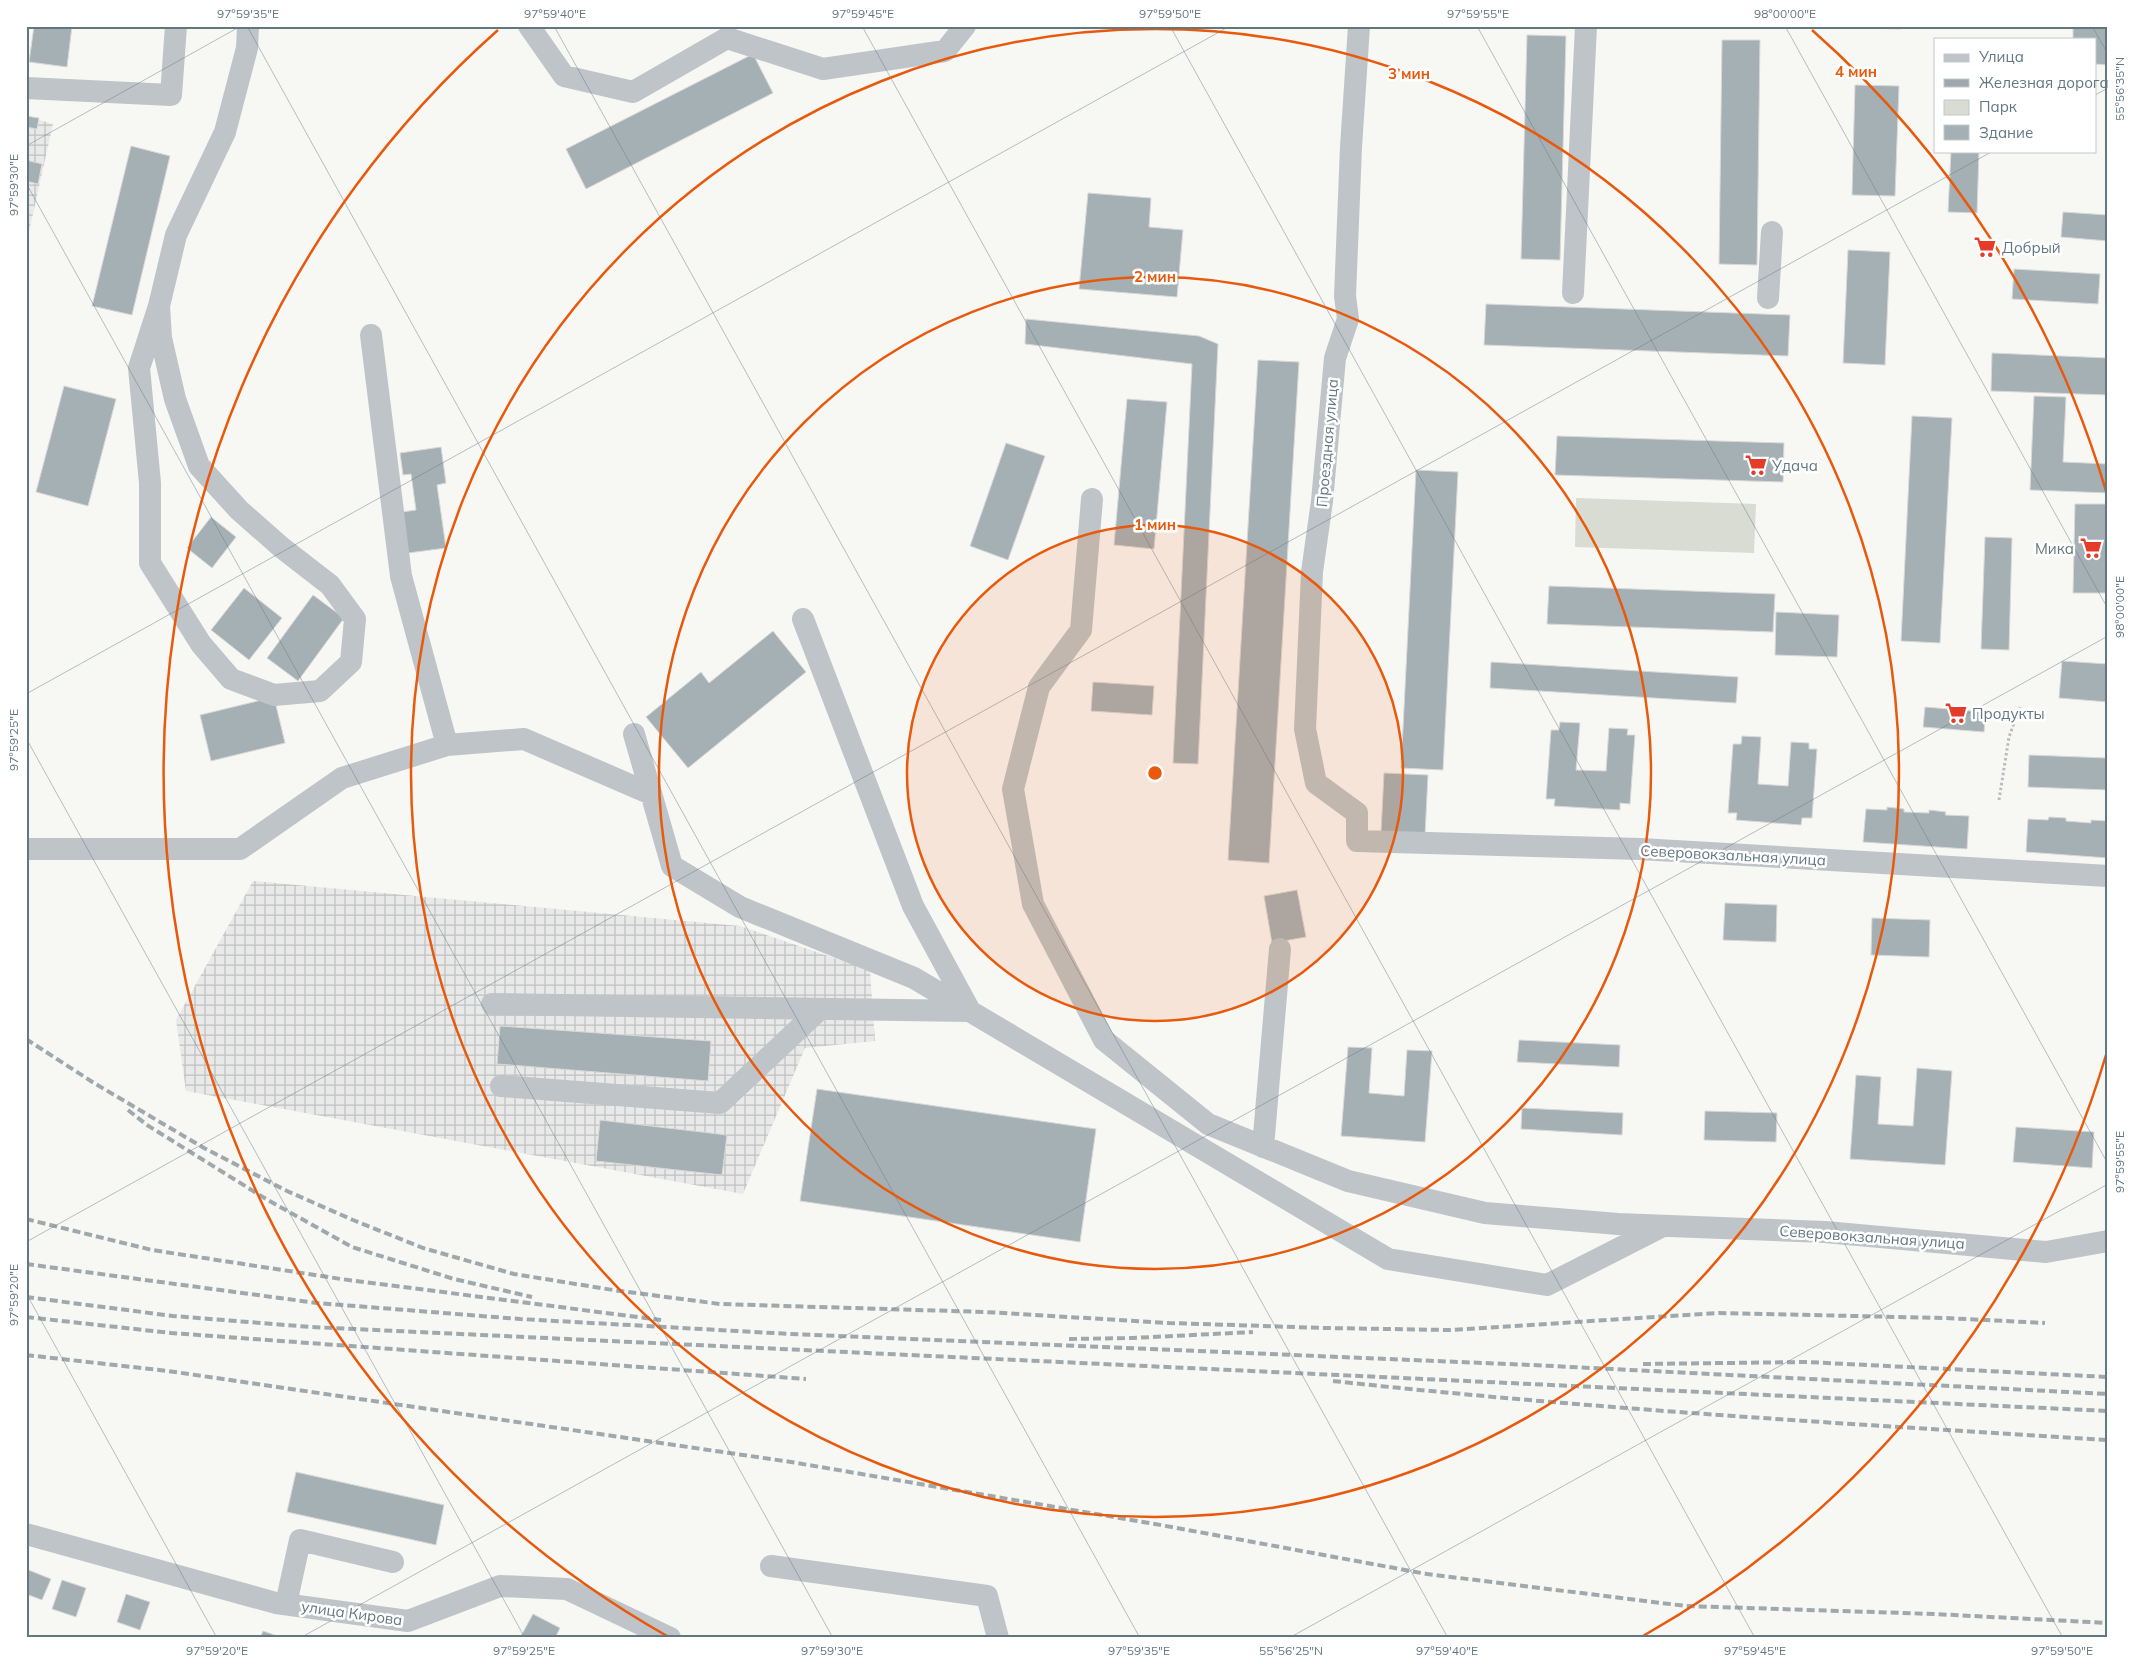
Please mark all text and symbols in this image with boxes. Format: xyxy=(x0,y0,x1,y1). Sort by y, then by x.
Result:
text: 97°59'35"E xyxy=(217,6,279,21)
text: 97°59'40"E xyxy=(524,6,586,21)
text: 97°59'45"E xyxy=(832,6,894,21)
text: 97°59'50"E xyxy=(1139,6,1201,21)
text: 97°59'55"E xyxy=(1447,6,1509,21)
text: 98°00'00"E xyxy=(1754,6,1816,21)
legend xyxy=(1934,38,2096,152)
text: Улица xyxy=(1978,47,2024,66)
text: 55°56'35"N xyxy=(2112,57,2127,121)
text: 4 мин xyxy=(1835,62,1877,81)
text: 3 мин xyxy=(1388,64,1430,83)
text: Железная дорога xyxy=(1979,73,2109,92)
text: Парк xyxy=(1979,97,2018,116)
text: Здание xyxy=(1979,123,2033,142)
text: 97°59'30"E xyxy=(6,154,21,216)
supermarket icon: Добрый xyxy=(1972,234,1998,260)
place label: Добрый xyxy=(2002,238,2061,257)
text: 2 мин xyxy=(1134,267,1176,286)
street label: Проездная улица xyxy=(1312,378,1342,508)
supermarket icon: Удача xyxy=(1743,452,1769,478)
place label: Удача xyxy=(1771,456,1818,475)
text: 1 мин xyxy=(1134,515,1176,534)
supermarket icon: Мика xyxy=(2078,535,2104,561)
place label: Мика xyxy=(2035,539,2074,558)
text: 98°00'00"E xyxy=(2112,576,2127,638)
supermarket icon: Продукты xyxy=(1943,700,1969,726)
place label: Продукты xyxy=(1972,704,2045,723)
text: 97°59'25"E xyxy=(6,709,21,771)
centre of rings xyxy=(1146,764,1164,782)
street label: Северовокзальная улица xyxy=(1640,841,1826,869)
text: 97°59'55"E xyxy=(2112,1131,2127,1193)
street label: Северовокзальная улица xyxy=(1779,1221,1965,1253)
text: 97°59'20"E xyxy=(6,1264,21,1326)
street label: улица Кирова xyxy=(300,1597,404,1629)
text: 97°59'20"E xyxy=(186,1643,248,1658)
text: 97°59'25"E xyxy=(493,1643,555,1658)
text: 97°59'30"E xyxy=(801,1643,863,1658)
text: 97°59'35"E xyxy=(1108,1643,1170,1658)
text: 55°56'25"N xyxy=(1259,1643,1323,1658)
text: 97°59'40"E xyxy=(1416,1643,1478,1658)
text: 97°59'45"E xyxy=(1724,1643,1786,1658)
text: 97°59'50"E xyxy=(2031,1643,2093,1658)

